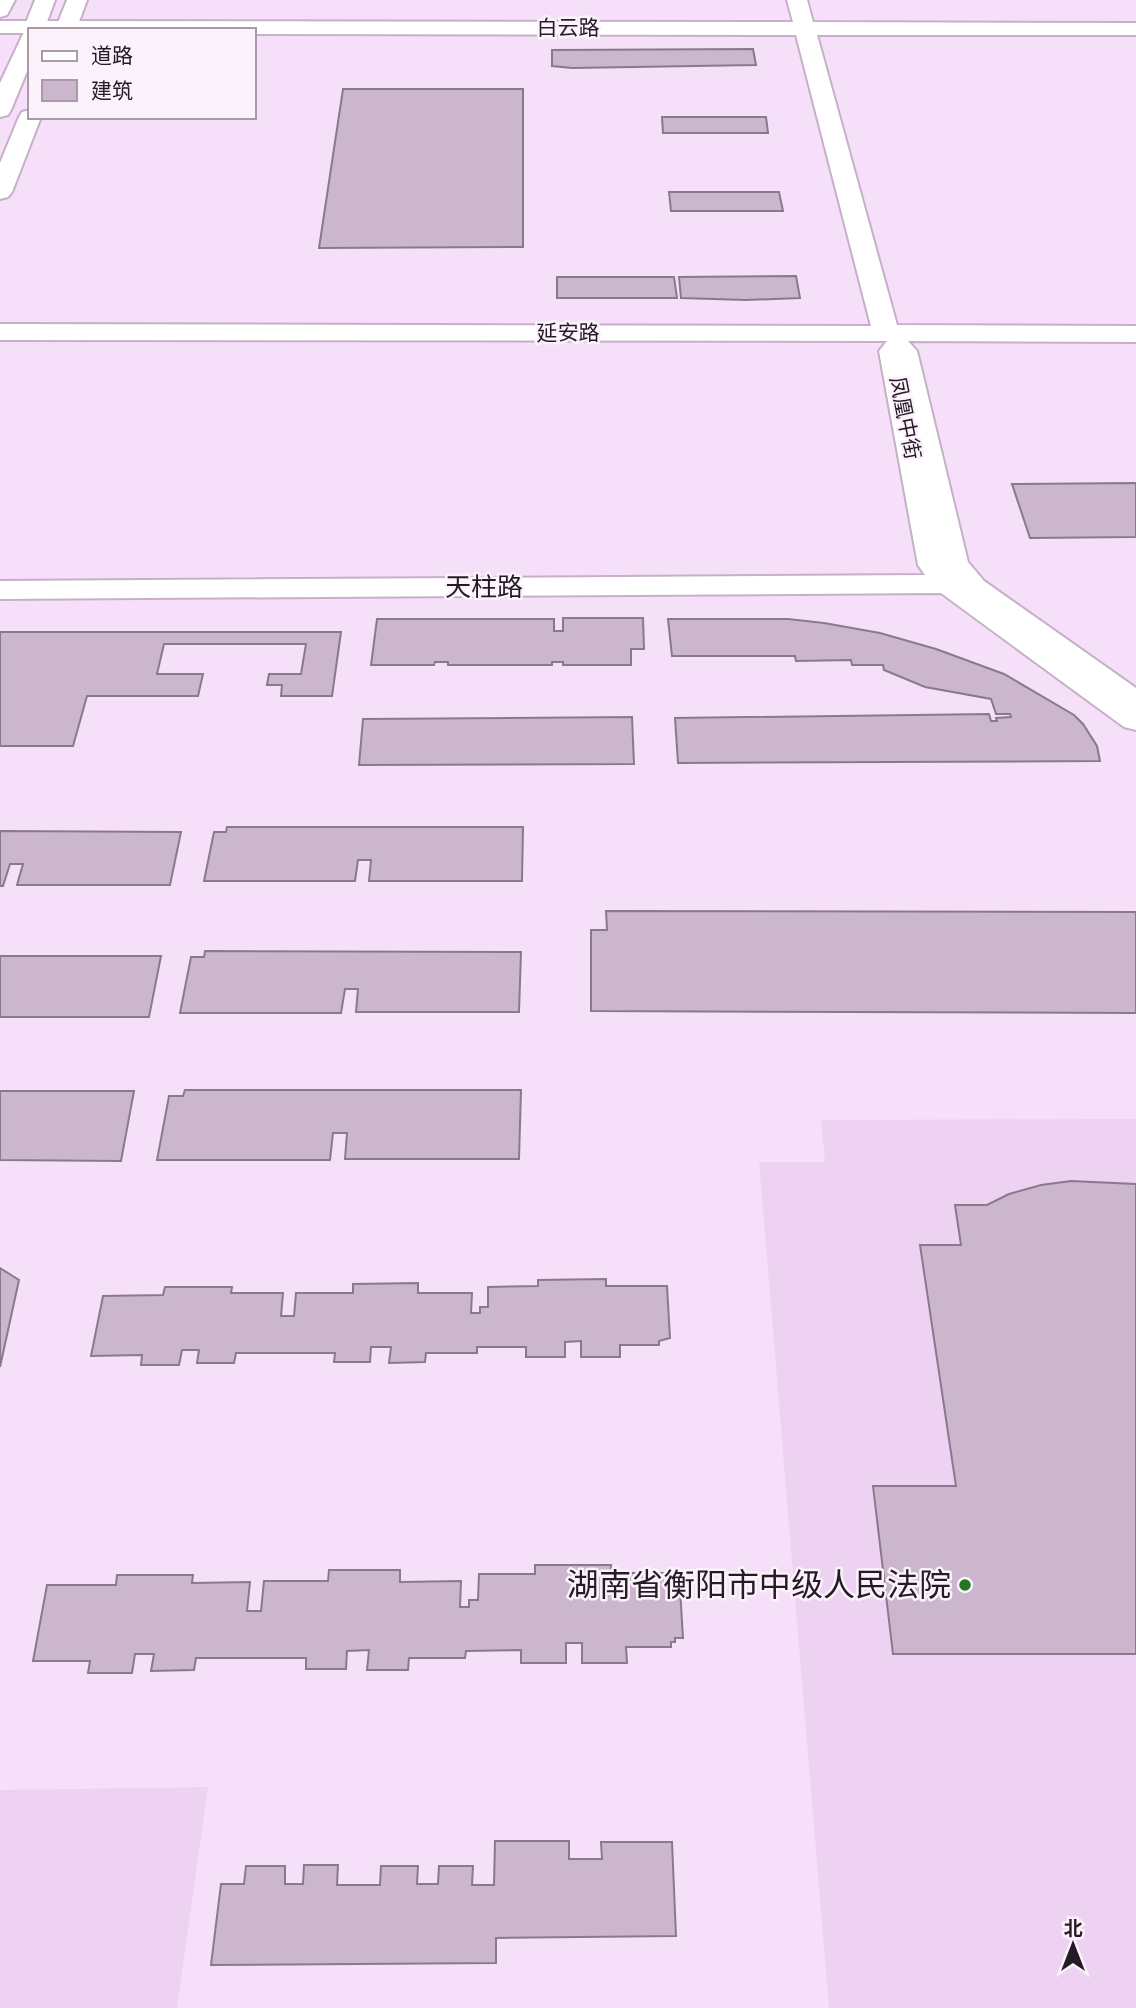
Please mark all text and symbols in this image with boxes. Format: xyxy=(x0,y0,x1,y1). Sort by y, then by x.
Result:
street label: 白云路 xyxy=(537,14,600,39)
legend xyxy=(28,28,256,119)
text: 道路 xyxy=(91,42,133,67)
text: 建筑 xyxy=(91,77,133,102)
street label: 延安路 xyxy=(537,319,600,344)
street label: 凤凰中街 xyxy=(886,374,927,461)
street label: 天柱路 xyxy=(445,570,523,601)
place label: 湖南省衡阳市中级人民法院 xyxy=(567,1563,951,1603)
marker: 湖南省衡阳市中级人民法院 xyxy=(957,1577,973,1593)
north arrow xyxy=(1038,1910,1108,1980)
text: 北 xyxy=(1063,1916,1083,1939)

